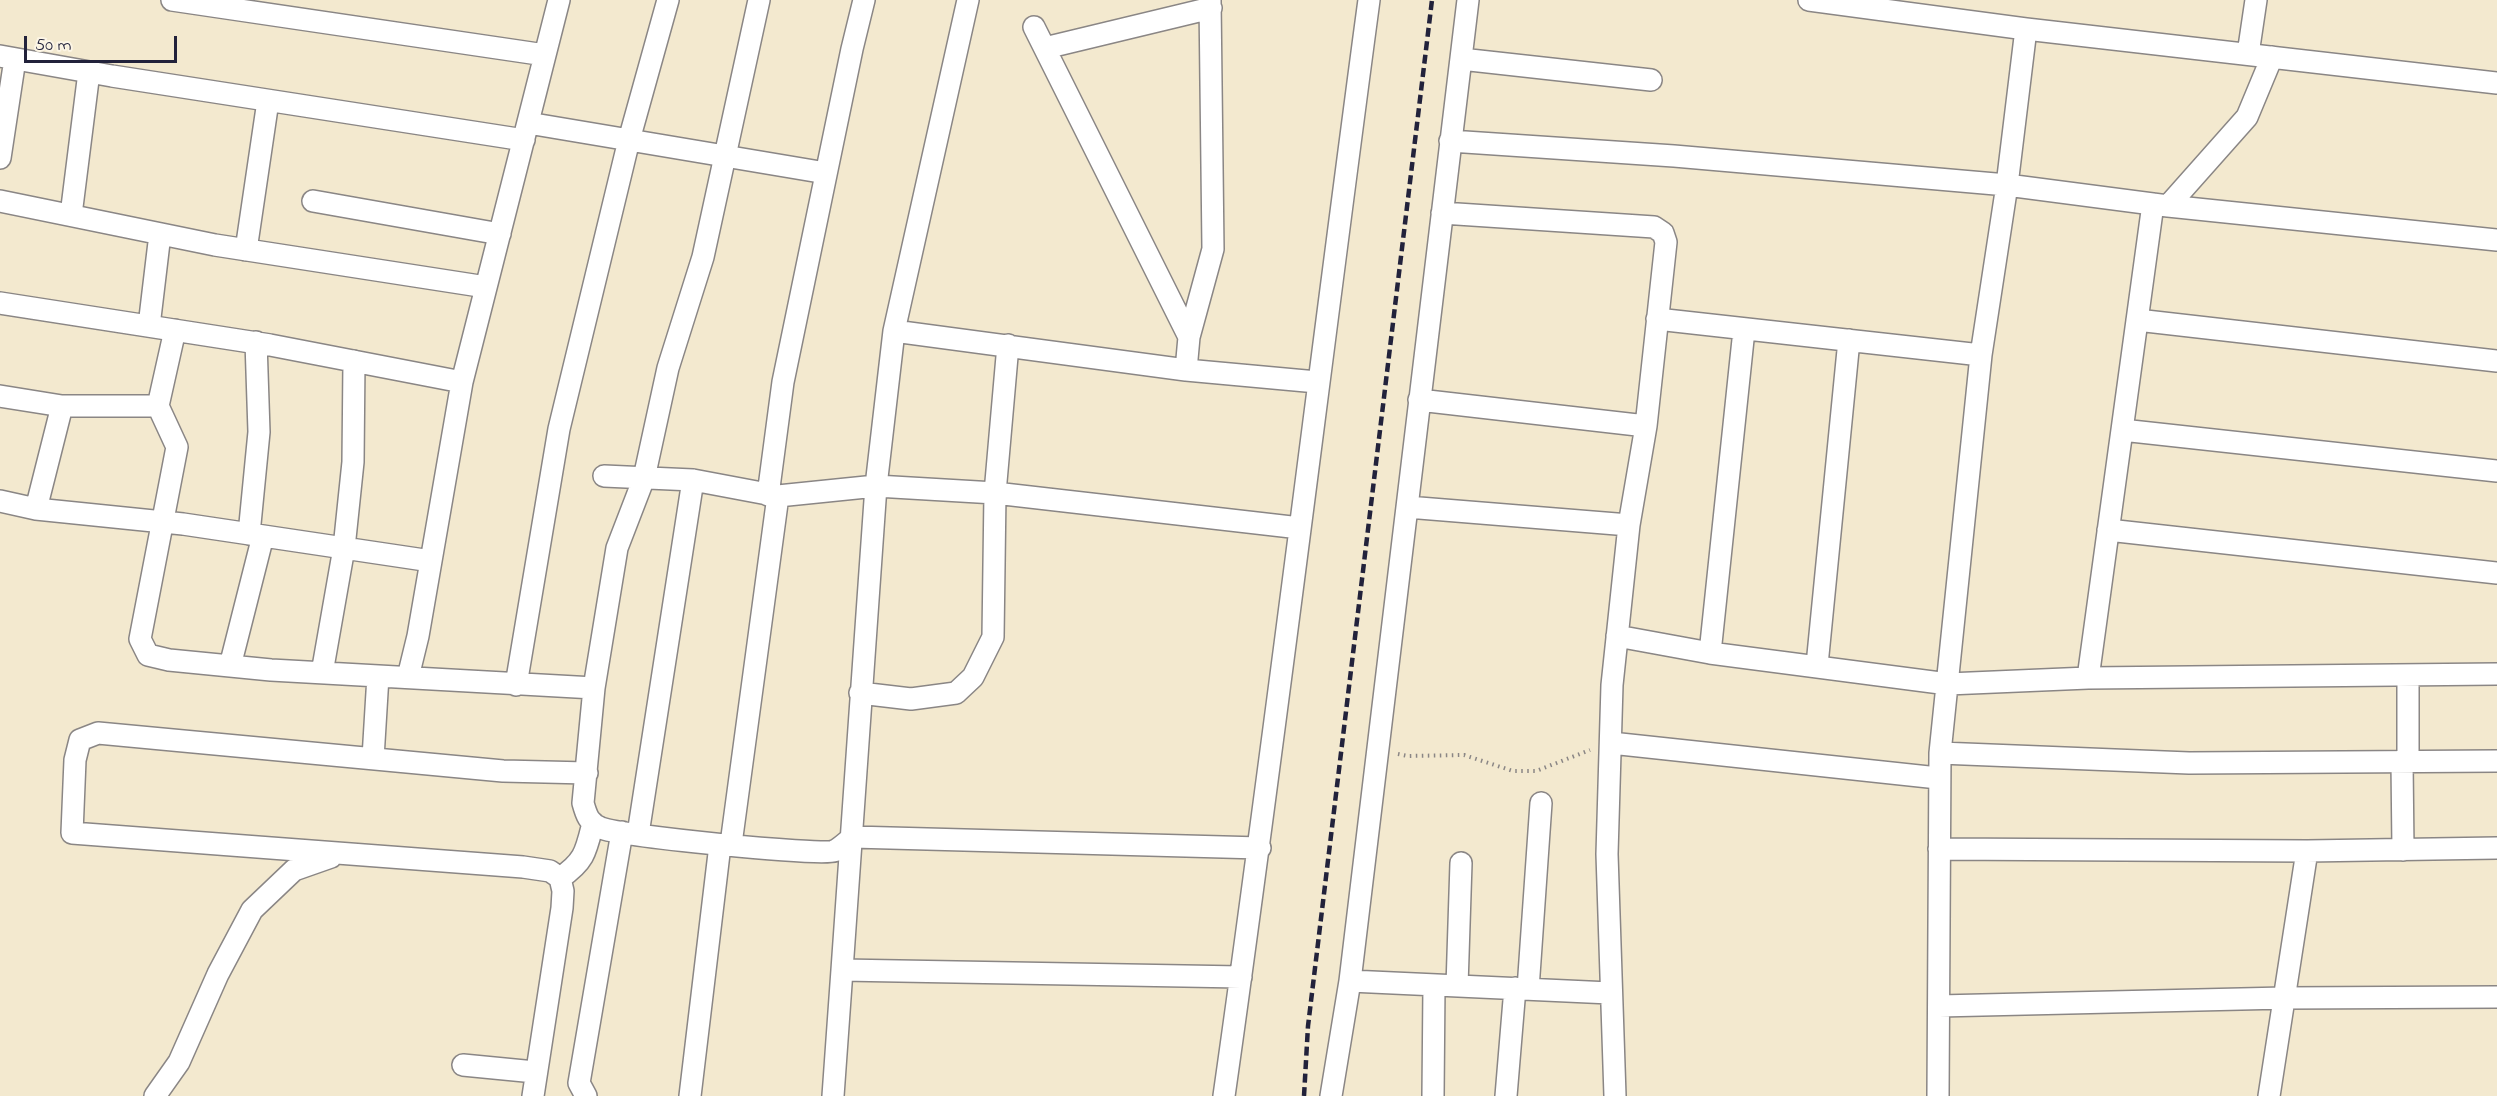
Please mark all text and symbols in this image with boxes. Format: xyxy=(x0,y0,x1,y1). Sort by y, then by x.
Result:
scale bar xyxy=(27,24,180,62)
text: 50 m xyxy=(35,33,72,59)

